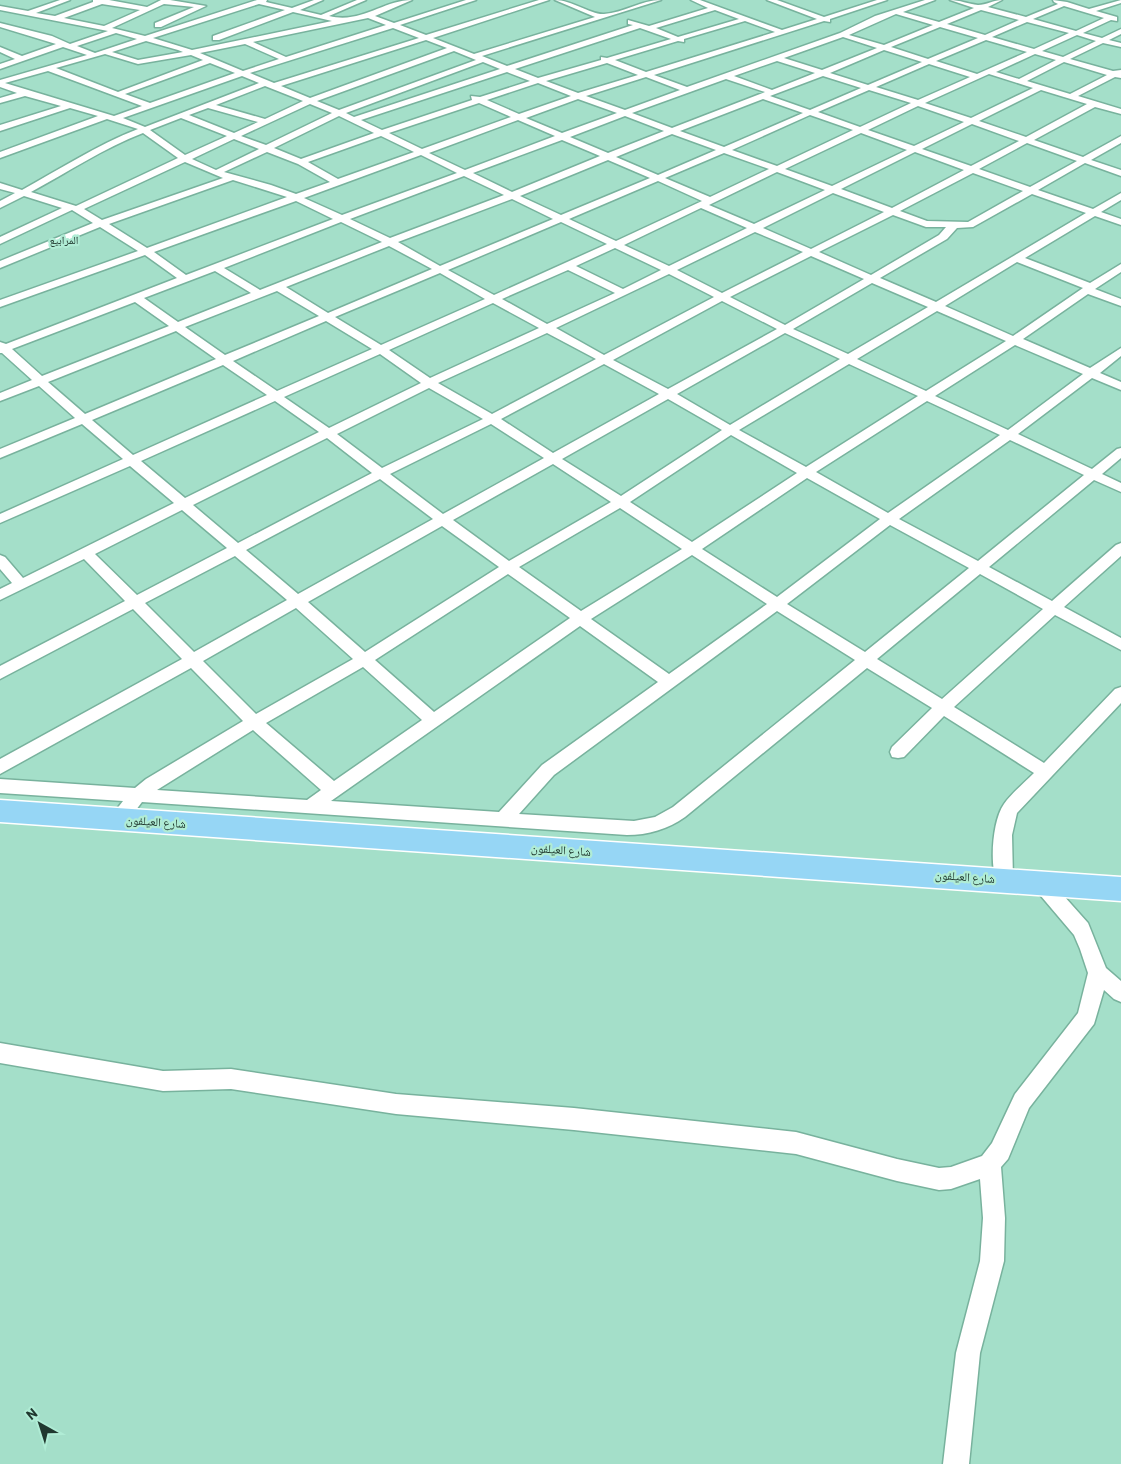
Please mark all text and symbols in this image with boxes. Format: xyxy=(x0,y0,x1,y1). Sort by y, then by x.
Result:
district label: المرابيع xyxy=(50,233,78,247)
street label: شارع العيلفون xyxy=(125,812,187,832)
street label: شارع العيلفون xyxy=(530,840,592,860)
street label: شارع العيلفون xyxy=(934,867,996,887)
north arrow xyxy=(15,1399,65,1449)
text: N xyxy=(23,1404,40,1423)

